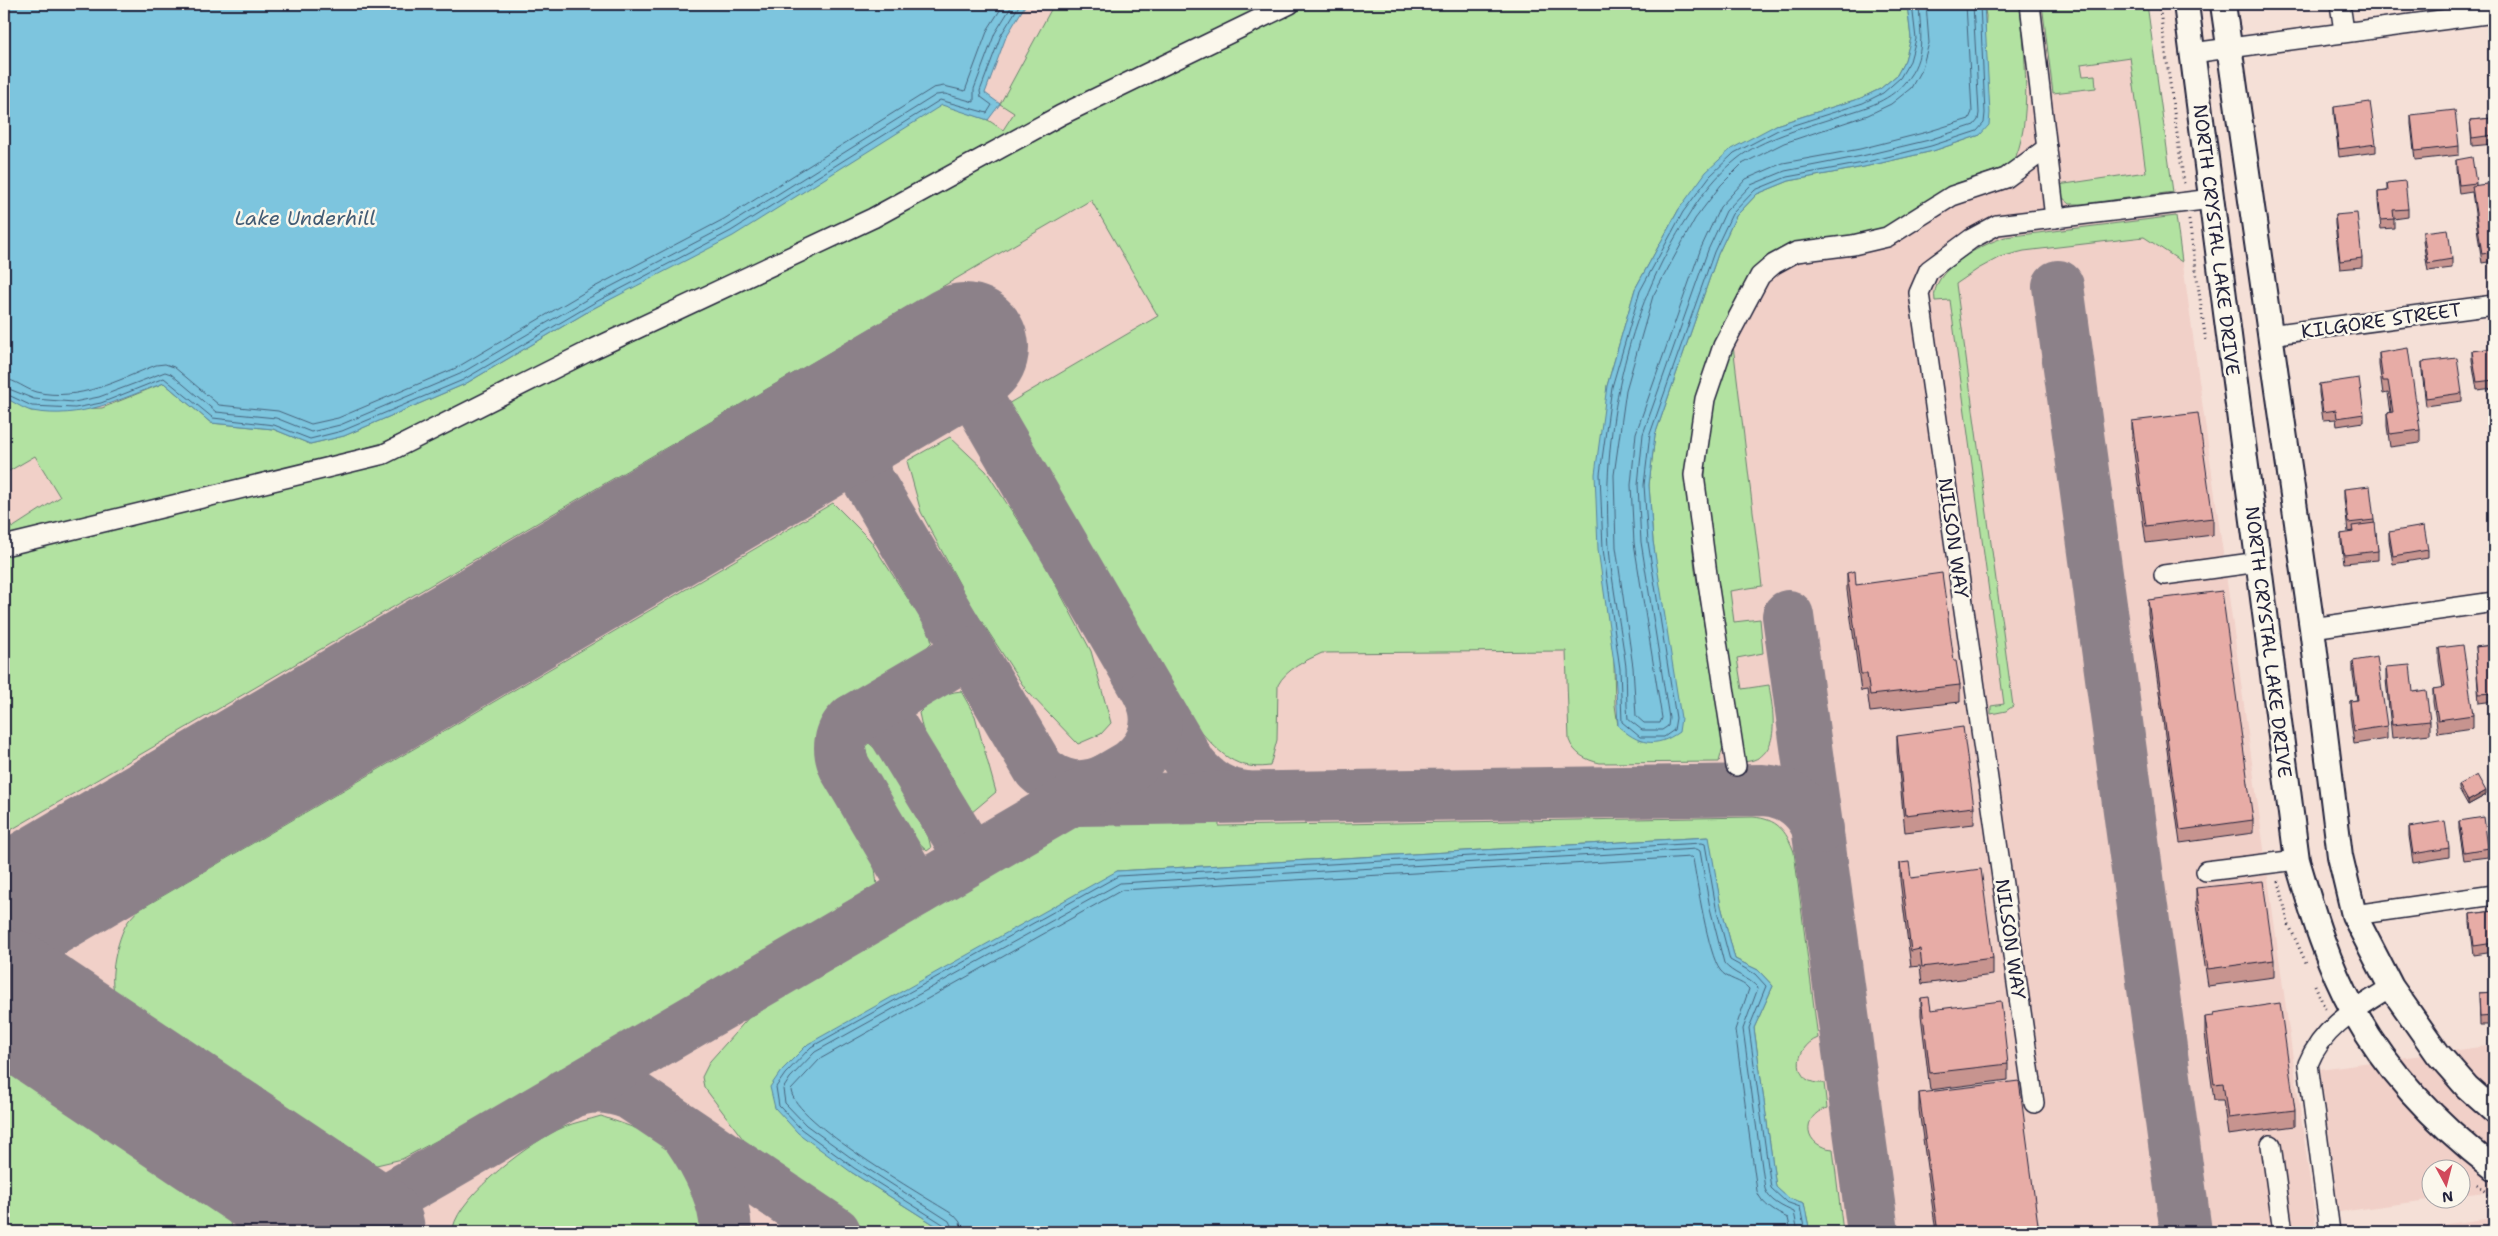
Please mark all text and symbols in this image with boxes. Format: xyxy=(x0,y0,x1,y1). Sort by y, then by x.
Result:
street label: NORTH CRYSTAL LAKE DRIVE xyxy=(2187,103,2246,377)
water label: Lake Underhill xyxy=(234,205,376,231)
street label: KILGORE STREET xyxy=(2299,297,2463,344)
street label: NILSON WAY xyxy=(1933,476,1974,601)
street label: NORTH CRYSTAL LAKE DRIVE xyxy=(2239,505,2298,779)
street label: NILSON WAY xyxy=(1990,877,2031,1002)
north arrow xyxy=(2420,1158,2470,1208)
text: N xyxy=(2441,1187,2454,1207)

